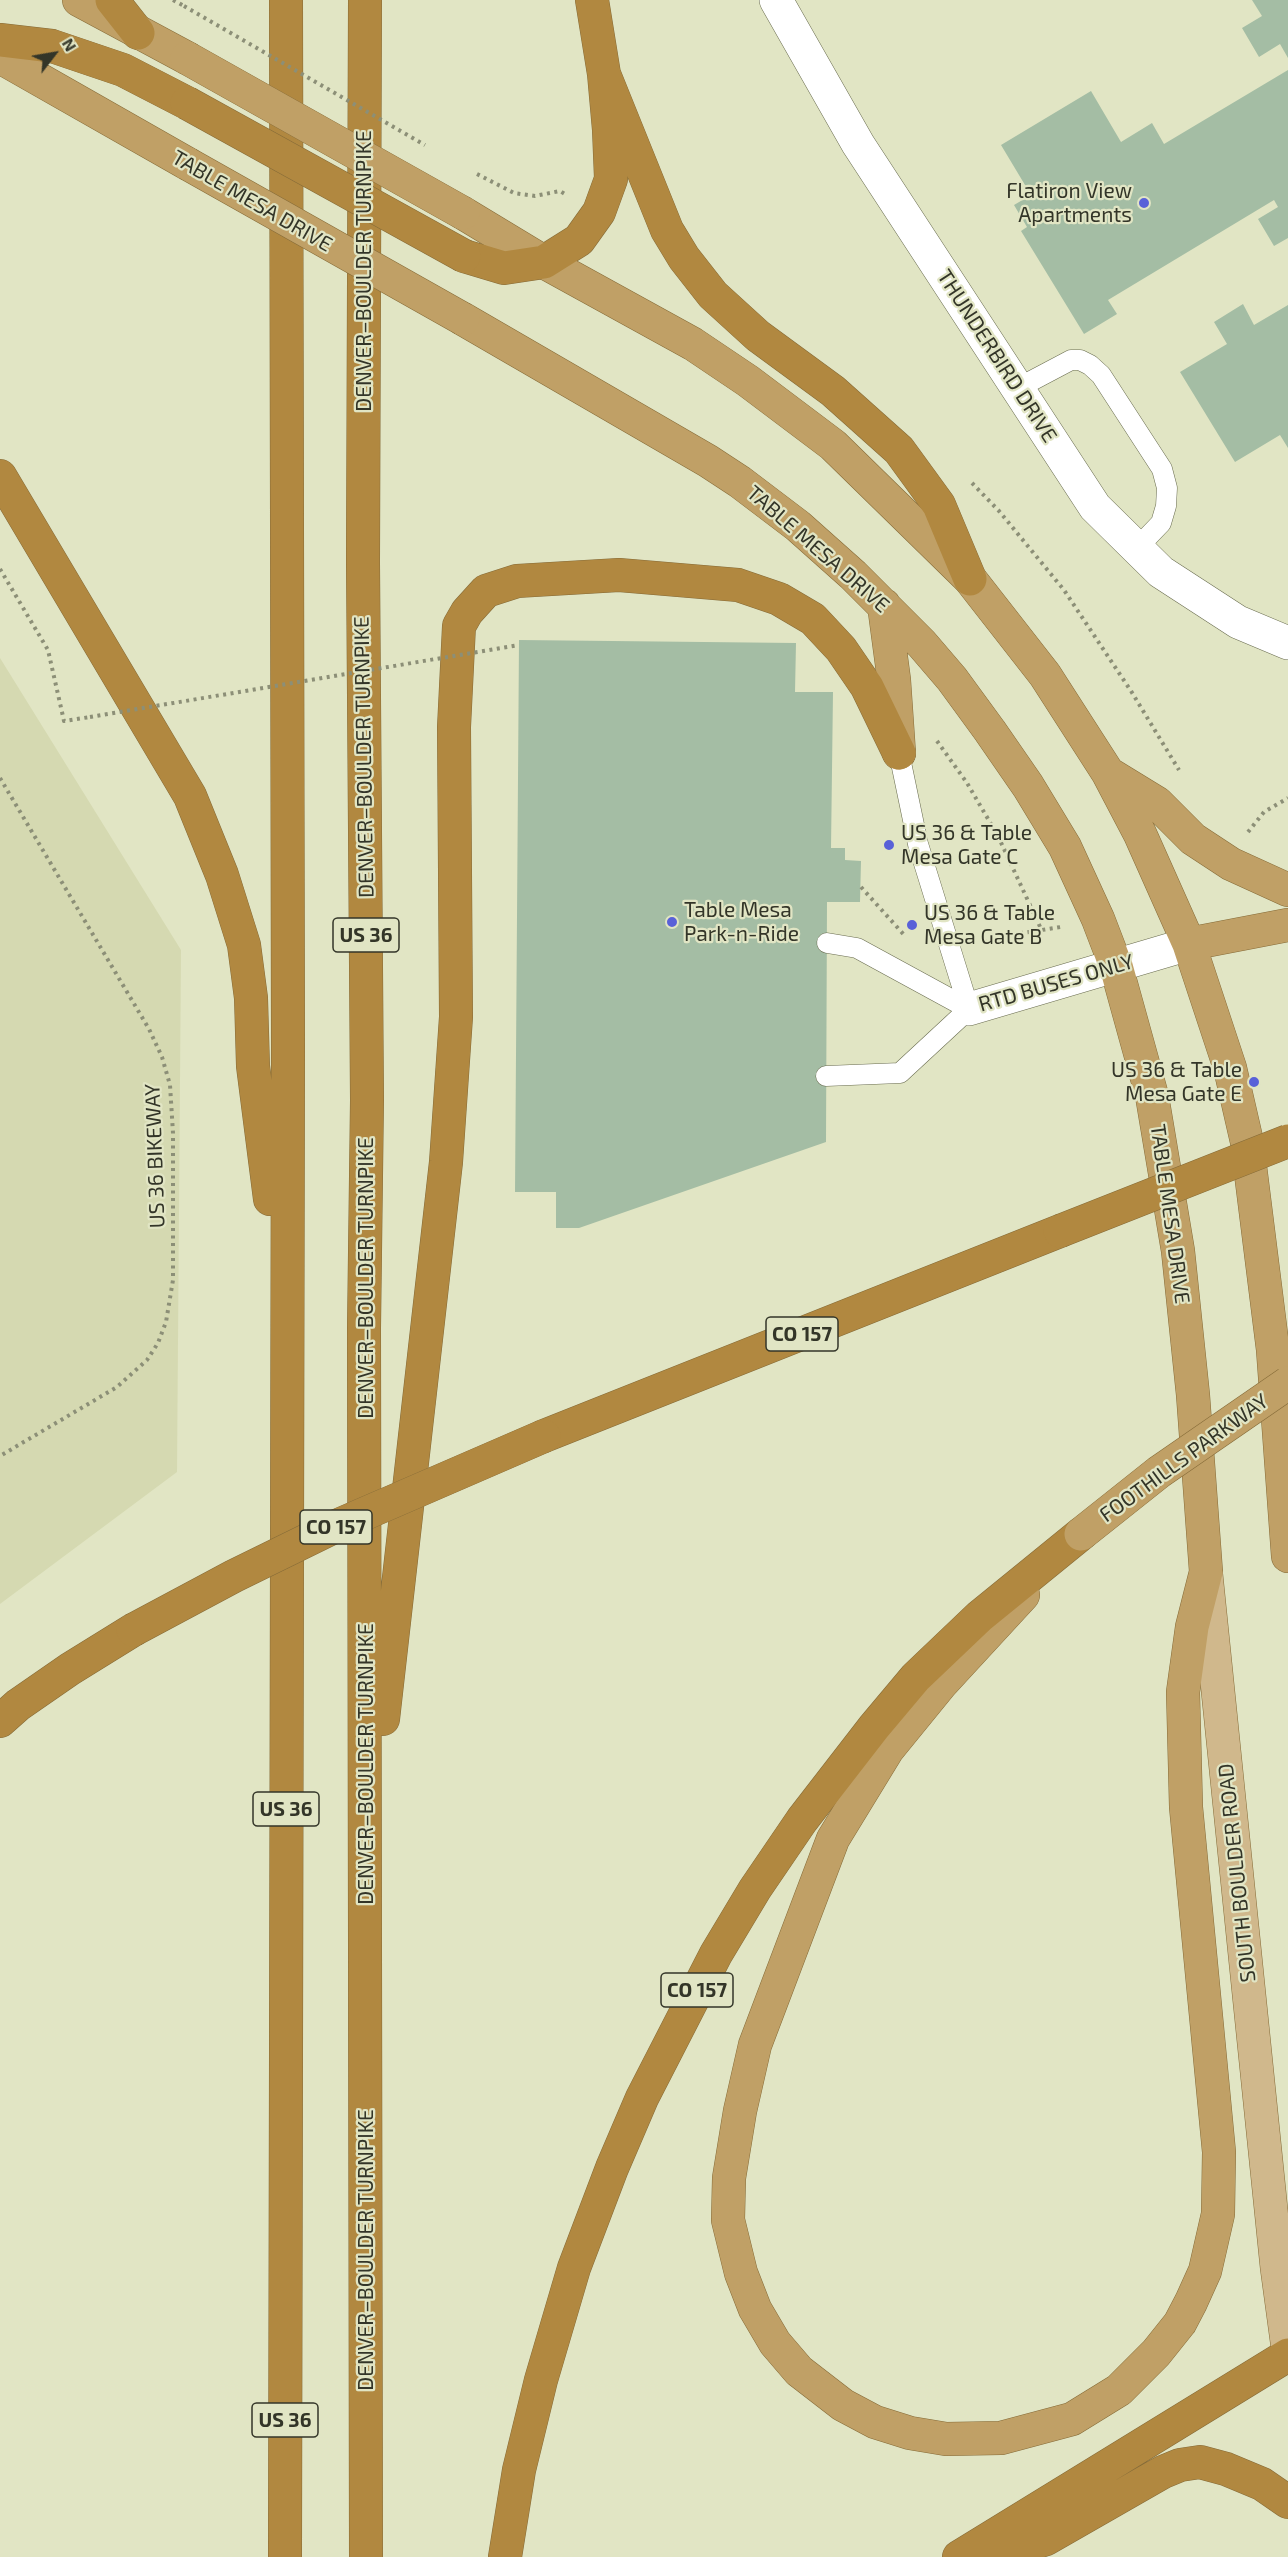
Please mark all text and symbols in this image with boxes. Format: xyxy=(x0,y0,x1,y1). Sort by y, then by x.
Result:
north arrow xyxy=(24,24,84,84)
text: N xyxy=(59,35,81,54)
street label: DENVER–BOULDER TURNPIKE xyxy=(351,130,377,412)
street label: TABLE MESA DRIVE xyxy=(167,145,337,257)
place label: Flatiron View Apartments xyxy=(1006,178,1132,228)
marker: Flatiron View Apartments xyxy=(1137,196,1151,210)
street label: THUNDERBIRD DRIVE xyxy=(932,265,1062,447)
street label: TABLE MESA DRIVE xyxy=(741,480,895,618)
street label: DENVER–BOULDER TURNPIKE xyxy=(349,616,379,898)
place label: US 36 & Table Mesa Gate C xyxy=(901,820,1032,870)
marker: US 36 & Table Mesa Gate C xyxy=(882,838,896,852)
place label: Table Mesa Park-n-Ride xyxy=(684,897,799,947)
place label: US 36 & Table Mesa Gate B xyxy=(924,900,1055,950)
marker: Table Mesa Park-n-Ride xyxy=(665,915,679,929)
road number: US 36 xyxy=(333,918,399,952)
marker: US 36 & Table Mesa Gate B xyxy=(905,918,919,932)
street label: RTD BUSES ONLY xyxy=(976,949,1136,1017)
place label: US 36 & Table Mesa Gate E xyxy=(1111,1057,1242,1107)
marker: US 36 & Table Mesa Gate E xyxy=(1247,1075,1261,1089)
street label: US 36 BIKEWAY xyxy=(140,1083,170,1229)
street label: TABLE MESA DRIVE xyxy=(1145,1123,1195,1305)
street label: DENVER–BOULDER TURNPIKE xyxy=(353,1137,379,1419)
road number: CO 157 xyxy=(766,1317,838,1351)
street label: FOOTHILLS PARKWAY xyxy=(1095,1388,1273,1528)
road number: CO 157 xyxy=(300,1510,372,1544)
street label: DENVER–BOULDER TURNPIKE xyxy=(353,1623,379,1905)
street label: SOUTH BOULDER ROAD xyxy=(1213,1762,1261,1984)
road number: US 36 xyxy=(253,1792,319,1826)
road number: CO 157 xyxy=(661,1973,733,2007)
street label: DENVER–BOULDER TURNPIKE xyxy=(353,2109,379,2391)
road number: US 36 xyxy=(252,2403,318,2437)

